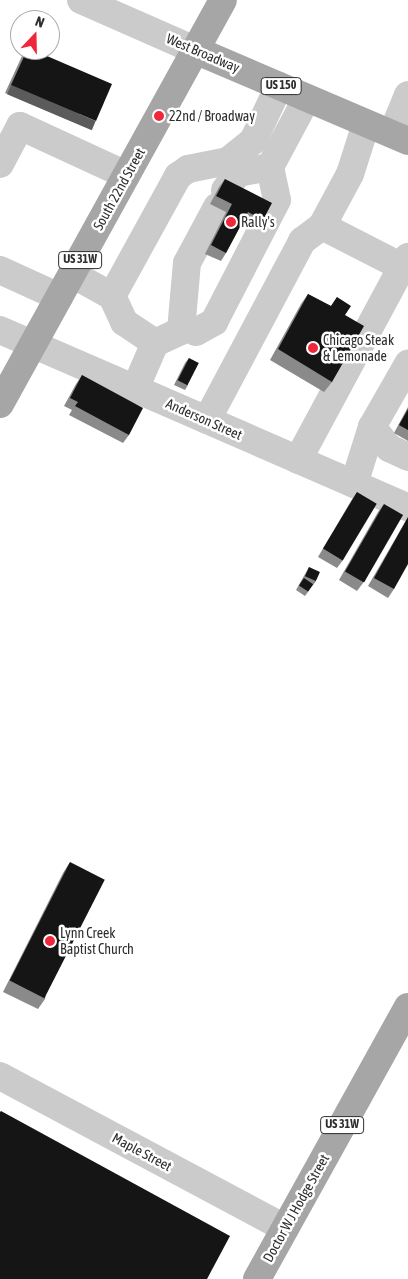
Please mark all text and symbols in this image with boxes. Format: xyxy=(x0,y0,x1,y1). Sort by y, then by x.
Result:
north arrow xyxy=(10,10,60,60)
text: N xyxy=(33,13,47,31)
street label: West Broadway xyxy=(164,30,242,76)
road number: US 150 xyxy=(260,76,302,95)
place label: 22nd / Broadway xyxy=(169,108,255,124)
marker: 22nd / Broadway xyxy=(153,110,165,122)
street label: South 22nd Street xyxy=(90,145,148,233)
place label: Rally's xyxy=(241,214,275,230)
marker: Rally's xyxy=(225,216,237,228)
road number: US 31W xyxy=(58,250,102,270)
place label: Chicago Steak & Lemonade xyxy=(323,332,394,364)
marker: Chicago Steak & Lemonade xyxy=(307,342,319,354)
street label: Anderson Street xyxy=(163,395,245,443)
place label: Lynn Creek Baptist Church xyxy=(60,925,134,958)
marker: Lynn Creek Baptist Church xyxy=(44,935,56,947)
road number: US 31W xyxy=(320,1116,364,1134)
street label: Maple Street xyxy=(109,1129,175,1175)
street label: Doctor W J Hodge Street xyxy=(259,1151,333,1265)

